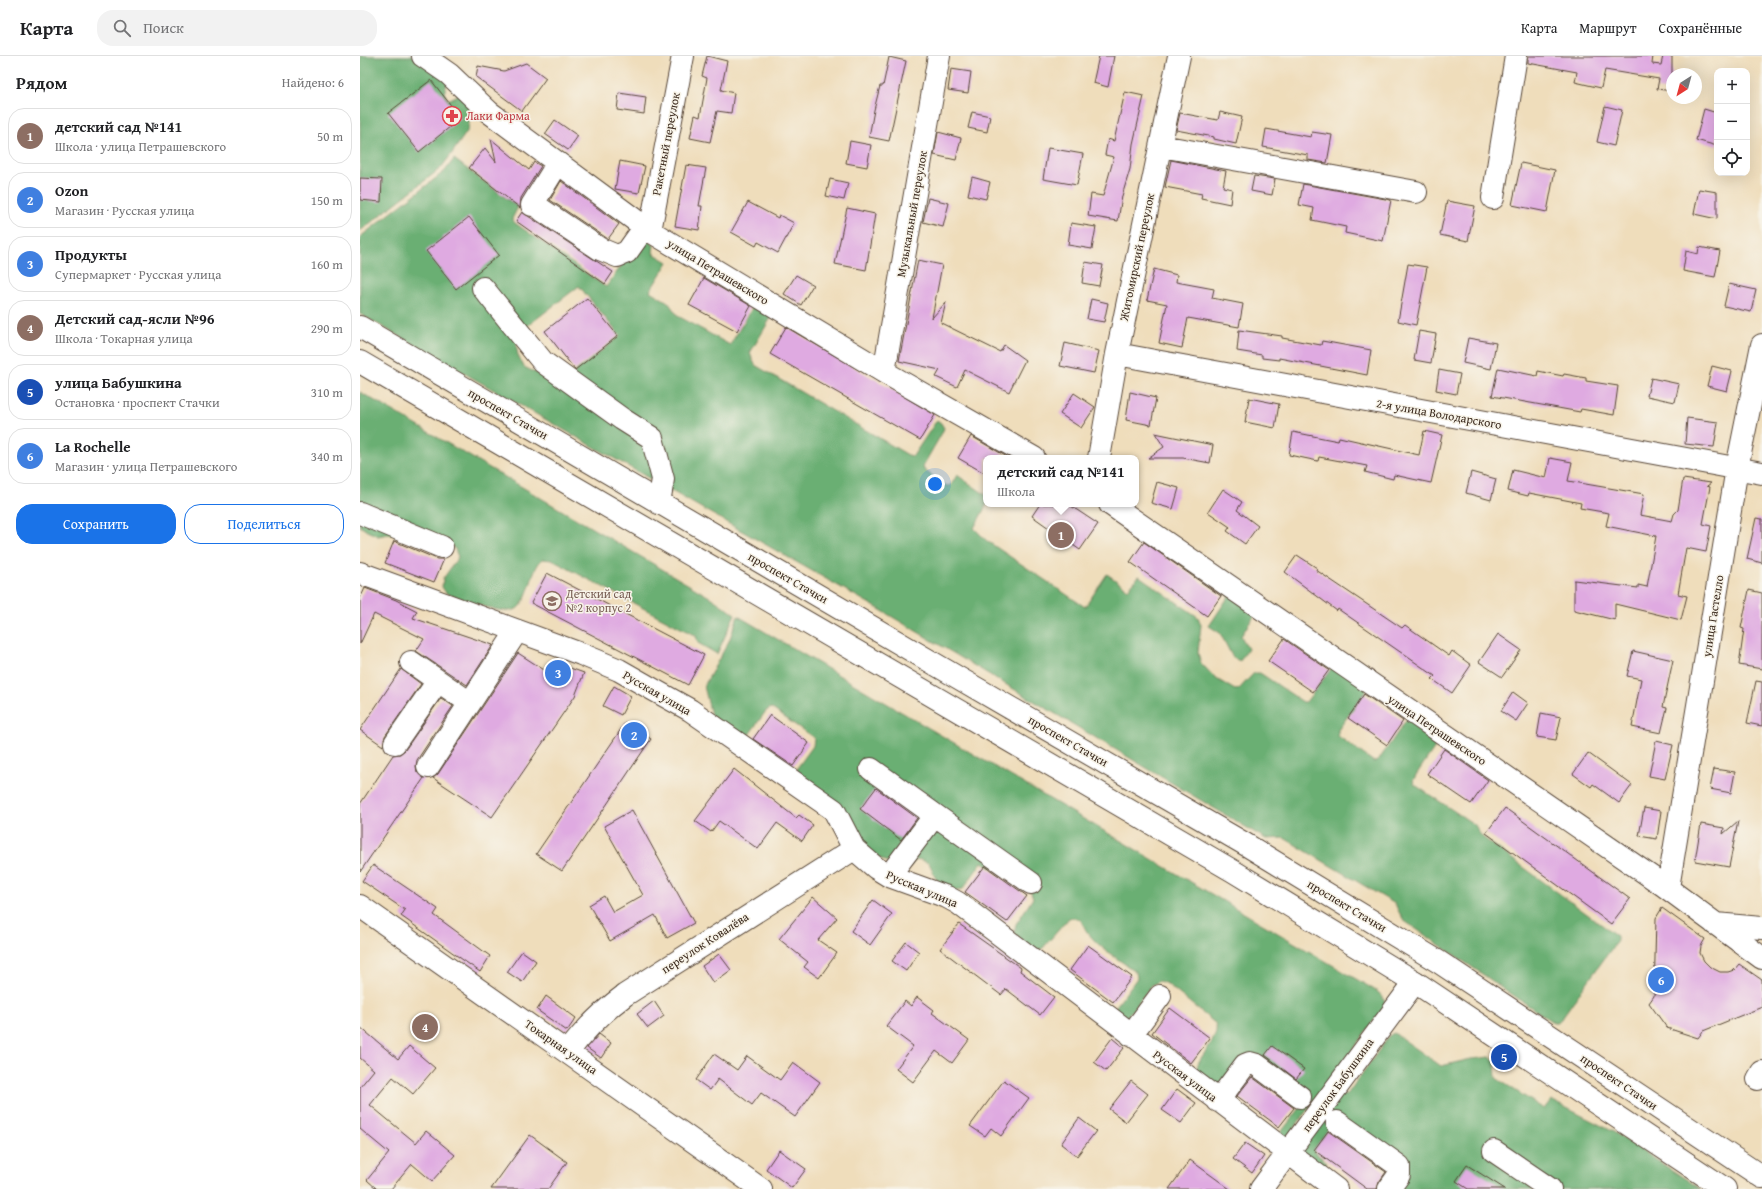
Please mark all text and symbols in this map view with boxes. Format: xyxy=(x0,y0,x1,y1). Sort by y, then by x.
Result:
search box xyxy=(97,10,377,46)
text: Карта xyxy=(20,14,73,42)
icon: search xyxy=(111,17,133,39)
text: Поиск xyxy=(143,17,184,38)
text: Карта xyxy=(1521,18,1557,38)
text: Маршрут xyxy=(1579,18,1637,38)
text: Сохранённые xyxy=(1659,18,1742,38)
north arrow xyxy=(1666,68,1702,104)
map controls xyxy=(1714,68,1750,176)
button: + xyxy=(1714,68,1750,104)
text: Рядом xyxy=(16,70,67,95)
text: Найдено: 6 xyxy=(282,73,344,92)
street label: Ракетный переулок xyxy=(647,90,684,197)
button: − xyxy=(1714,104,1750,140)
pharmacy icon: Лаки Фарма xyxy=(441,105,463,127)
place label: Лаки Фарма xyxy=(466,107,530,124)
text: детский сад №141 xyxy=(55,116,182,137)
text: 1 xyxy=(27,127,33,146)
text: 50 m xyxy=(317,127,343,146)
text: Школа · улица Петрашевского xyxy=(55,137,226,156)
button: locate xyxy=(1714,140,1750,176)
street label: Музыкальный переулок xyxy=(892,149,931,279)
text: Ozon xyxy=(55,180,88,201)
text: 2 xyxy=(27,191,33,210)
text: 150 m xyxy=(311,191,343,210)
street label: Житомирский переулок xyxy=(1114,191,1158,323)
text: Магазин · Русская улица xyxy=(55,201,195,220)
street label: улица Петрашевского xyxy=(663,234,772,309)
text: Продукты xyxy=(55,244,127,265)
text: 3 xyxy=(27,255,33,274)
text: 160 m xyxy=(311,255,343,274)
text: Супермаркет · Русская улица xyxy=(55,265,221,284)
text: Детский сад-ясли №96 xyxy=(55,308,214,329)
text: 4 xyxy=(27,319,33,338)
text: 290 m xyxy=(311,319,343,338)
text: Школа · Токарная улица xyxy=(55,329,193,348)
text: улица Бабушкина xyxy=(55,372,182,393)
text: 5 xyxy=(27,383,33,402)
text: 310 m xyxy=(311,383,343,402)
street label: проспект Стачки xyxy=(465,384,551,443)
text: Остановка · проспект Стачки xyxy=(55,393,220,412)
street label: 2-я улица Володарского xyxy=(1375,394,1503,433)
text: La Rochelle xyxy=(55,436,131,457)
text: 6 xyxy=(27,447,33,466)
text: 340 m xyxy=(311,447,343,466)
popup xyxy=(983,455,1139,507)
text: Магазин · улица Петрашевского xyxy=(55,457,237,476)
text: детский сад №141 xyxy=(997,461,1125,482)
your location xyxy=(925,474,945,494)
text: Школа xyxy=(997,482,1035,501)
button: Сохранить xyxy=(16,504,176,544)
button: Поделиться xyxy=(184,504,344,544)
pin: 1 xyxy=(1048,520,1074,550)
street label: проспект Стачки xyxy=(745,548,831,607)
street label: улица Гастелло xyxy=(1697,574,1727,659)
place label: Детский сад №2 корпус 2 xyxy=(565,585,632,616)
school or university icon: Детский сад №2 корпус 2 xyxy=(541,590,563,612)
pin: 3 xyxy=(545,658,571,688)
street label: Русская улица xyxy=(620,666,695,719)
street label: улица Петрашевского xyxy=(1384,690,1490,769)
street label: проспект Стачки xyxy=(1025,711,1111,770)
pin: 2 xyxy=(621,720,647,750)
street label: Русская улица xyxy=(884,866,961,911)
street label: проспект Стачки xyxy=(1304,875,1390,936)
street label: переулок Ковалёва xyxy=(658,908,752,977)
pin: 6 xyxy=(1648,965,1674,995)
pin: 4 xyxy=(412,1012,438,1042)
street label: Токарная улица xyxy=(522,1015,601,1078)
street label: переулок Бабушкина xyxy=(1298,1034,1378,1135)
pin: 5 xyxy=(1491,1042,1517,1072)
street label: Русская улица xyxy=(1150,1046,1221,1106)
street label: проспект Стачки xyxy=(1577,1049,1661,1114)

